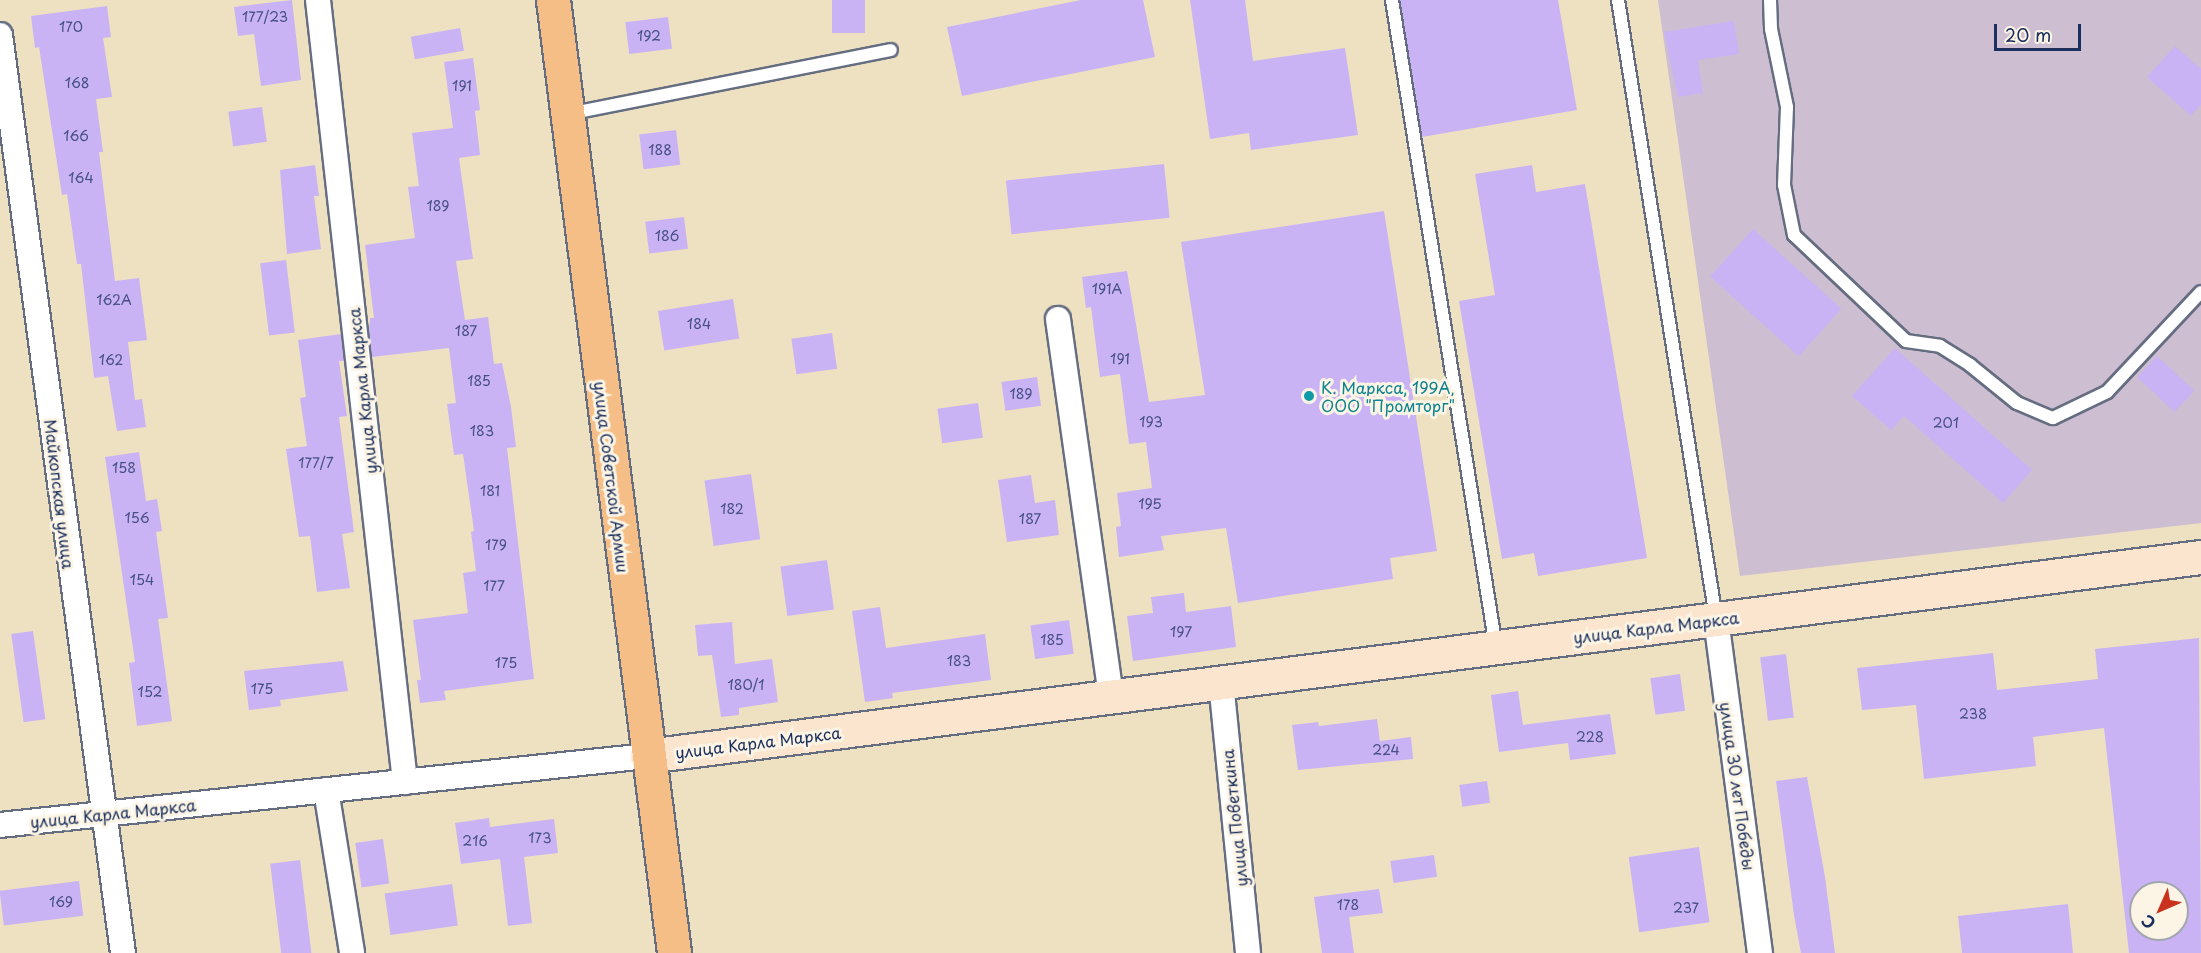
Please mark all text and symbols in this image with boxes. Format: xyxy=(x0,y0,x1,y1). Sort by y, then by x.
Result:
house number: 177/23 xyxy=(242,9,288,25)
scale bar xyxy=(1997,12,2084,50)
house number: 170 xyxy=(59,19,83,35)
text: 20 m xyxy=(2005,21,2051,48)
house number: 192 xyxy=(637,28,661,44)
house number: 168 xyxy=(65,75,89,91)
house number: 191 xyxy=(452,78,472,94)
house number: 166 xyxy=(63,128,89,144)
house number: 188 xyxy=(648,142,672,158)
house number: 164 xyxy=(68,170,94,186)
house number: 189 xyxy=(426,198,450,214)
house number: 186 xyxy=(655,228,679,244)
house number: 191А xyxy=(1092,281,1122,297)
house number: 162А xyxy=(96,292,132,308)
street label: улица Карла Маркса xyxy=(344,307,380,475)
house number: 184 xyxy=(687,316,711,332)
house number: 187 xyxy=(455,323,477,339)
house number: 191 xyxy=(1110,351,1130,367)
house number: 162 xyxy=(99,352,123,368)
house number: 185 xyxy=(467,373,491,389)
place label: К. Маркса, 199А, ООО "Промторг" xyxy=(1321,377,1456,415)
street label: улица Советской Армии xyxy=(591,379,633,575)
house number: 189 xyxy=(1009,386,1033,402)
marker: К. Маркса, 199А, ООО "Промторг" xyxy=(1302,389,1316,403)
house number: 193 xyxy=(1139,414,1163,430)
house number: 201 xyxy=(1933,415,1959,431)
street label: Майкопская улица xyxy=(41,418,79,570)
house number: 183 xyxy=(470,423,494,439)
house number: 177/7 xyxy=(298,455,334,471)
house number: 158 xyxy=(112,460,136,476)
house number: 181 xyxy=(480,483,500,499)
house number: 195 xyxy=(1138,496,1162,512)
house number: 182 xyxy=(720,501,744,517)
house number: 156 xyxy=(124,510,150,526)
house number: 187 xyxy=(1019,511,1041,527)
house number: 179 xyxy=(485,537,507,553)
house number: 154 xyxy=(130,572,154,588)
house number: 177 xyxy=(483,578,505,594)
street label: улица Карла Маркса xyxy=(1572,607,1740,647)
house number: 197 xyxy=(1170,624,1192,640)
house number: 185 xyxy=(1040,632,1064,648)
house number: 183 xyxy=(947,653,971,669)
house number: 175 xyxy=(495,655,517,671)
house number: 180/1 xyxy=(727,677,765,693)
house number: 175 xyxy=(251,681,273,697)
house number: 152 xyxy=(138,684,162,700)
street label: улица 30 лет Победы xyxy=(1717,700,1759,872)
house number: 238 xyxy=(1959,706,1987,722)
street label: улица Карла Маркса xyxy=(674,722,842,762)
house number: 228 xyxy=(1576,729,1604,745)
house number: 224 xyxy=(1372,742,1400,758)
street label: улица Поветкина xyxy=(1217,748,1251,888)
street label: улица Карла Маркса xyxy=(29,795,197,831)
house number: 173 xyxy=(528,830,552,846)
house number: 216 xyxy=(462,833,488,849)
north arrow xyxy=(2129,881,2189,941)
house number: 169 xyxy=(49,894,73,910)
house number: 178 xyxy=(1337,897,1359,913)
house number: 237 xyxy=(1673,900,1699,916)
text: С xyxy=(2135,910,2160,935)

